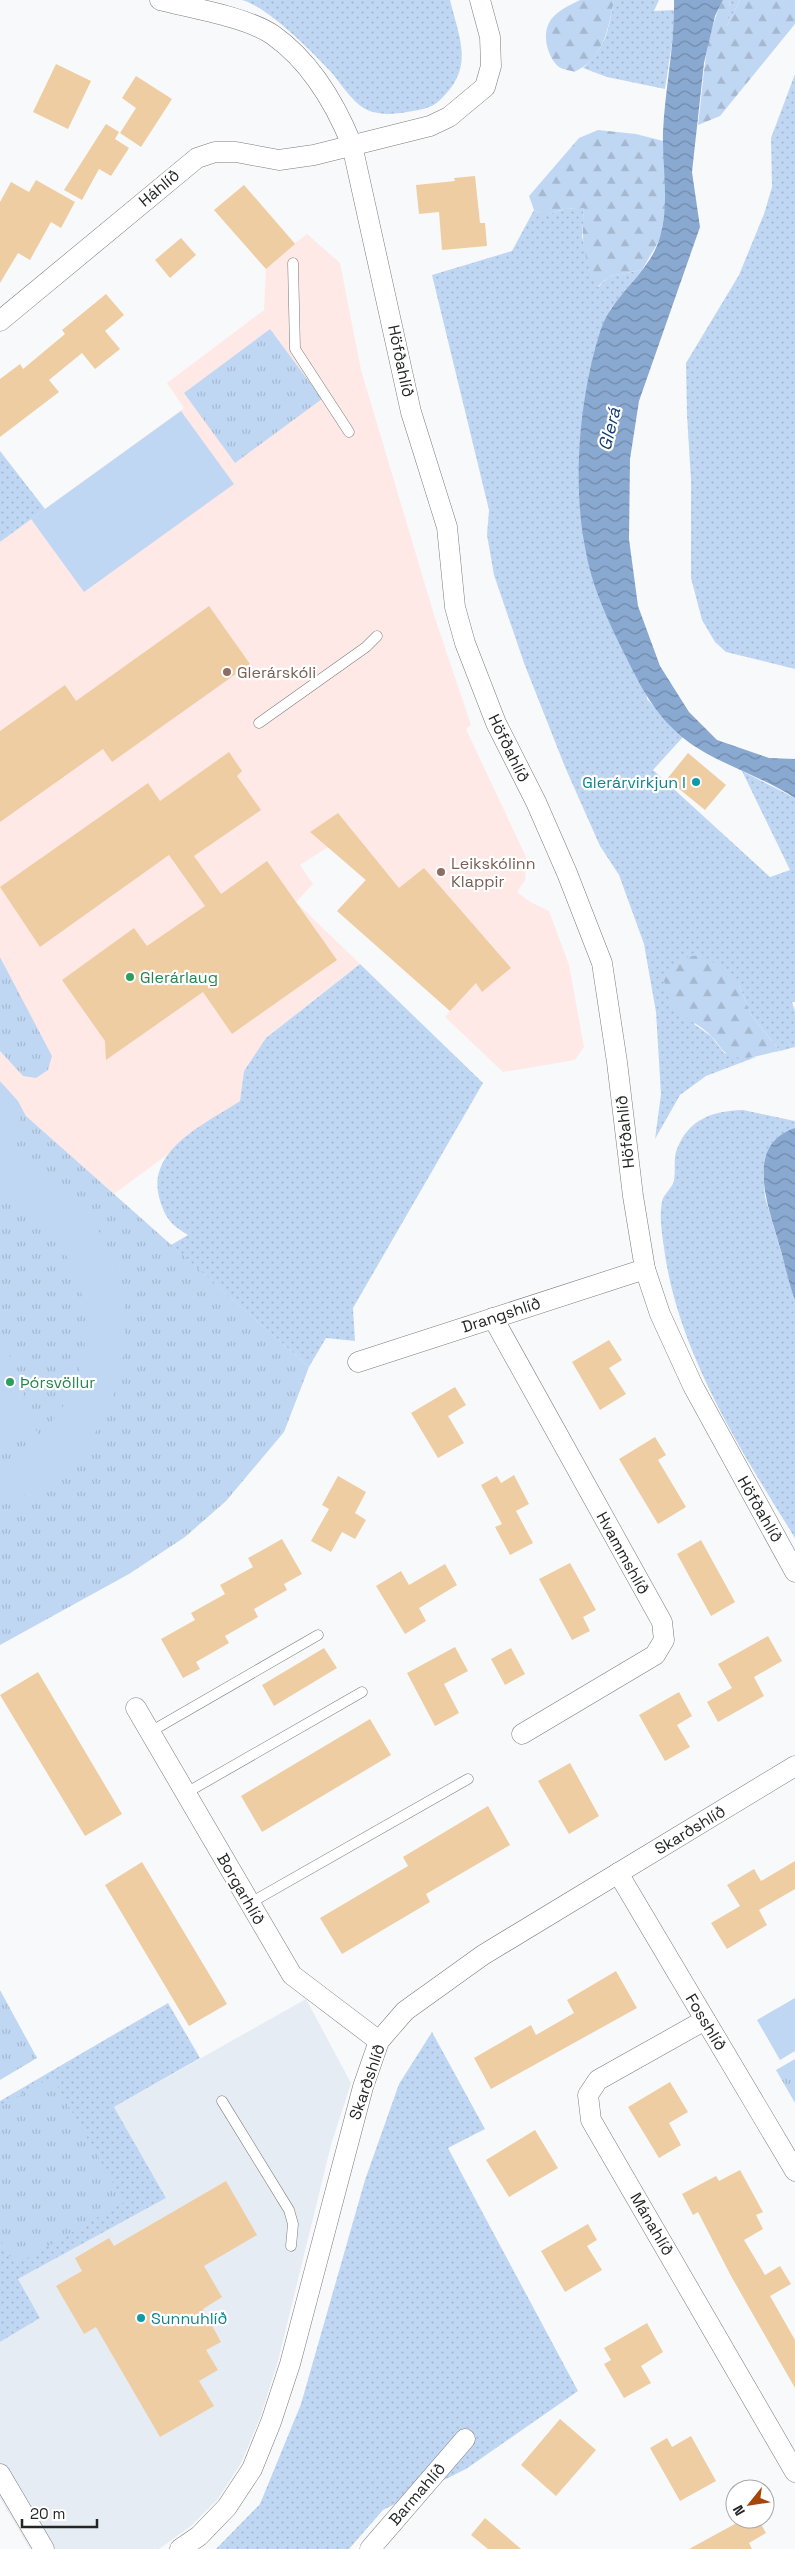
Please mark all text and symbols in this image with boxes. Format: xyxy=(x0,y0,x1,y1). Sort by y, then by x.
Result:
street label: Háhlíð xyxy=(134,165,184,211)
street label: Höfðahlíð xyxy=(383,323,419,399)
water label: Glerá xyxy=(593,404,626,453)
place label: Glerárskóli xyxy=(237,662,316,683)
marker: Glerárskóli xyxy=(221,666,233,678)
street label: Höfðahlíð xyxy=(483,710,535,786)
place label: Glerárvirkjun I xyxy=(582,772,686,793)
marker: Glerárvirkjun I xyxy=(690,776,702,788)
place label: Leikskólinn Klappir xyxy=(451,853,535,892)
marker: Leikskólinn Klappir xyxy=(435,866,447,878)
place label: Glerárlaug xyxy=(140,967,218,988)
marker: Glerárlaug xyxy=(124,971,136,983)
street label: Höfðahlíð xyxy=(611,1094,639,1170)
street label: Drangshlíð xyxy=(459,1292,543,1338)
place label: Þórsvöllur xyxy=(20,1372,95,1393)
marker: Þórsvöllur xyxy=(4,1376,16,1388)
street label: Höfðahlíð xyxy=(733,1472,787,1546)
street label: Hvammshlíð xyxy=(592,1508,654,1598)
street label: Skarðshlíð xyxy=(651,1801,729,1859)
street label: Borgarhlíð xyxy=(212,1849,270,1929)
street label: Fosshlíð xyxy=(681,1990,731,2054)
street label: Skarðshlíð xyxy=(344,2041,390,2123)
street label: Mánahlíð xyxy=(626,2189,678,2259)
place label: Sunnuhlíð xyxy=(151,2308,227,2329)
marker: Sunnuhlíð xyxy=(135,2312,147,2324)
street label: Barmahlíð xyxy=(384,2458,450,2530)
north arrow xyxy=(725,2479,775,2529)
scale bar xyxy=(22,2496,98,2528)
text: N xyxy=(729,2502,749,2519)
text: 20 m xyxy=(30,2504,65,2523)

